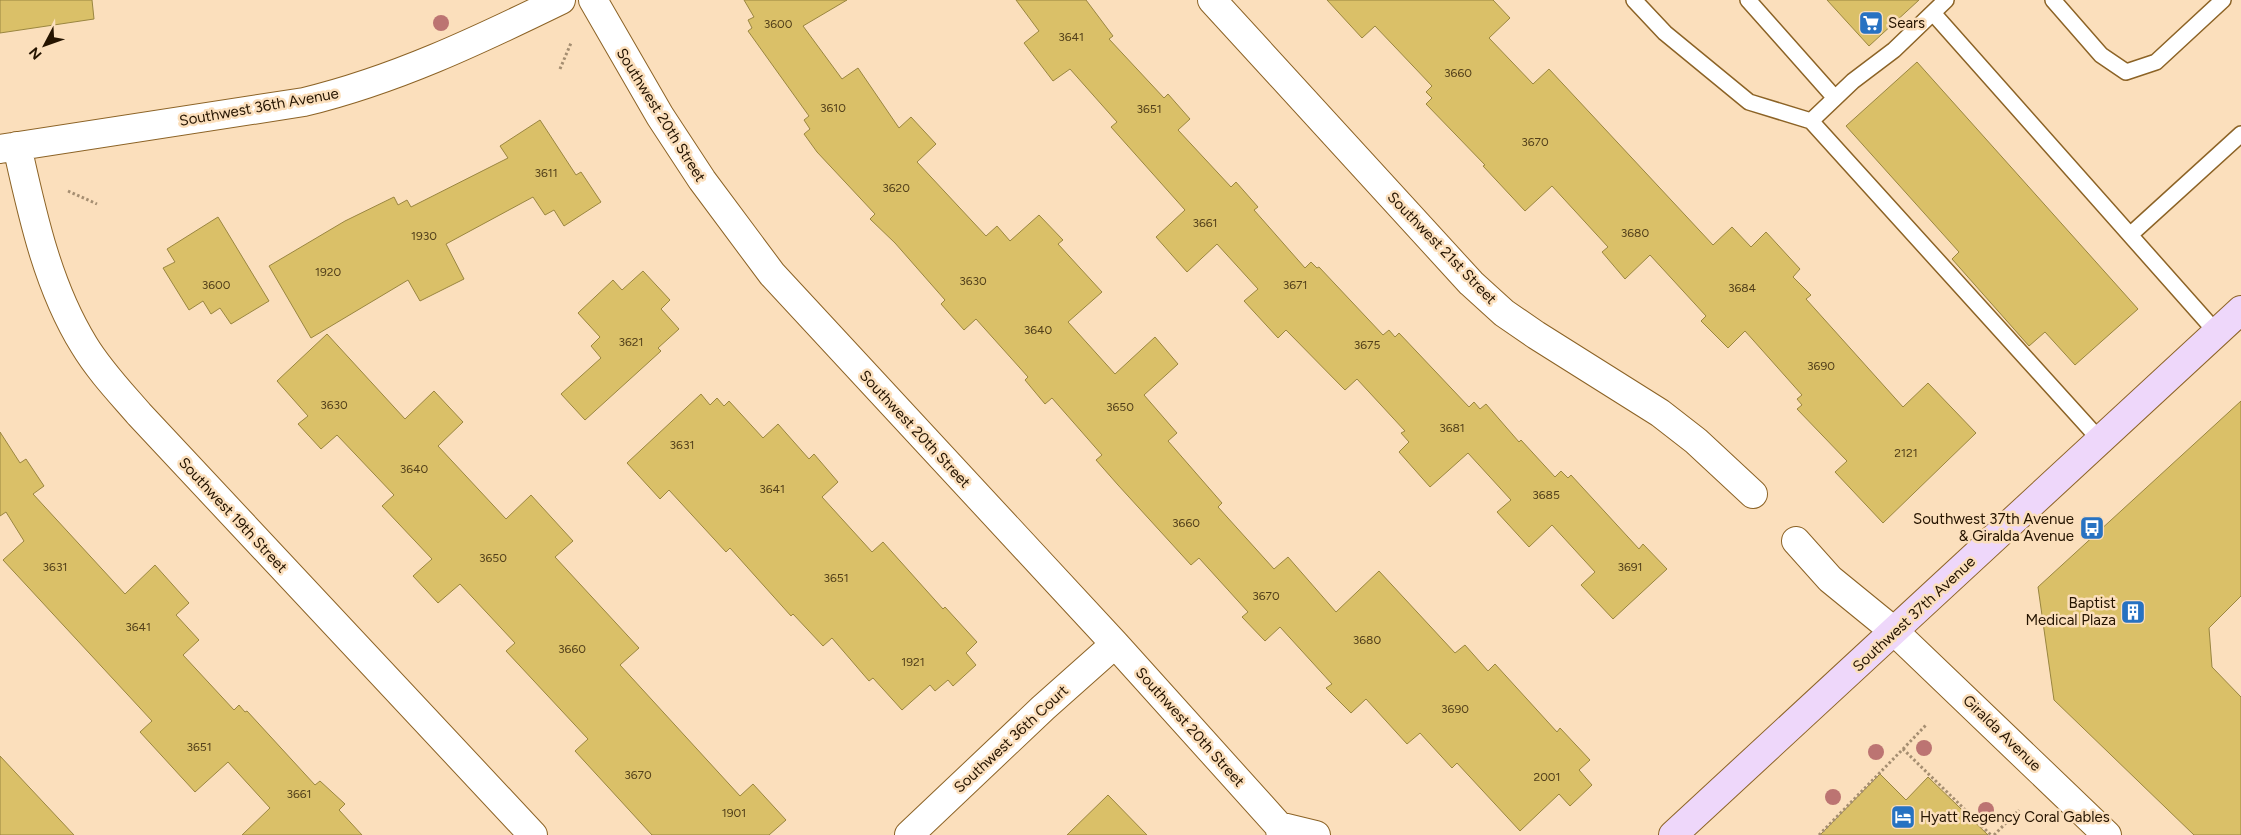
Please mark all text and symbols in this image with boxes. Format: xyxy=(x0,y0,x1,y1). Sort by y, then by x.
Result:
supermarket icon: Sears xyxy=(1858,10,1884,36)
place label: Sears xyxy=(1888,14,1925,32)
house number: 3600 xyxy=(764,17,793,31)
north arrow xyxy=(20,20,70,70)
house number: 3641 xyxy=(1058,30,1084,44)
text: N xyxy=(26,44,46,63)
street label: Southwest 20th Street xyxy=(613,45,710,185)
house number: 3660 xyxy=(1444,66,1472,80)
street label: Southwest 36th Avenue xyxy=(178,84,340,130)
house number: 3610 xyxy=(820,101,846,115)
house number: 3651 xyxy=(1136,102,1162,116)
house number: 3670 xyxy=(1521,135,1549,149)
house number: 3611 xyxy=(534,166,558,180)
house number: 3620 xyxy=(882,181,910,195)
street label: Southwest 21st Street xyxy=(1384,188,1501,308)
house number: 3661 xyxy=(1192,216,1218,230)
house number: 3680 xyxy=(1621,226,1649,240)
house number: 1930 xyxy=(411,229,437,243)
house number: 1920 xyxy=(315,265,341,279)
house number: 3630 xyxy=(959,274,987,288)
house number: 3600 xyxy=(202,278,231,292)
house number: 3671 xyxy=(1283,278,1307,292)
house number: 3684 xyxy=(1728,281,1757,295)
house number: 3640 xyxy=(1024,323,1053,337)
house number: 3621 xyxy=(619,335,643,349)
house number: 3675 xyxy=(1354,338,1380,352)
house number: 3690 xyxy=(1807,359,1835,373)
street label: Southwest 20th Street xyxy=(856,367,974,492)
house number: 3630 xyxy=(320,398,348,412)
house number: 3650 xyxy=(1106,400,1134,414)
house number: 3681 xyxy=(1439,421,1465,435)
house number: 3631 xyxy=(670,438,694,452)
house number: 2121 xyxy=(1894,446,1918,460)
street label: Southwest 19th Street xyxy=(175,454,291,577)
house number: 3640 xyxy=(400,462,429,476)
house number: 3641 xyxy=(759,482,785,496)
house number: 3685 xyxy=(1532,488,1560,502)
place label: Southwest 37th Avenue & Giralda Avenue xyxy=(1913,510,2074,545)
bus stop icon: Southwest 37th Avenue & Giralda Avenue xyxy=(2079,515,2105,541)
house number: 3660 xyxy=(1172,516,1200,530)
house number: 3650 xyxy=(479,551,507,565)
street label: Southwest 37th Avenue xyxy=(1849,553,1979,675)
house number: 3631 xyxy=(43,560,67,574)
house number: 3691 xyxy=(1617,560,1643,574)
house number: 3651 xyxy=(823,571,849,585)
house number: 3670 xyxy=(1252,589,1280,603)
place label: Baptist Medical Plaza xyxy=(2025,594,2116,629)
building icon: Baptist Medical Plaza xyxy=(2120,599,2146,625)
house number: 3641 xyxy=(125,620,151,634)
house number: 3680 xyxy=(1353,633,1381,647)
house number: 3660 xyxy=(558,642,586,656)
house number: 1921 xyxy=(901,655,925,669)
street label: Southwest 20th Street xyxy=(1132,664,1248,791)
street label: Southwest 36th Court xyxy=(950,681,1072,797)
street label: Giralda Avenue xyxy=(1959,691,2045,775)
house number: 3690 xyxy=(1441,702,1469,716)
house number: 3651 xyxy=(186,740,212,754)
house number: 3670 xyxy=(624,768,652,782)
house number: 2001 xyxy=(1533,770,1561,784)
house number: 3661 xyxy=(286,787,312,801)
hotel icon: Hyatt Regency Coral Gables xyxy=(1890,804,1916,830)
house number: 1901 xyxy=(722,806,746,820)
place label: Hyatt Regency Coral Gables xyxy=(1920,808,2110,826)

